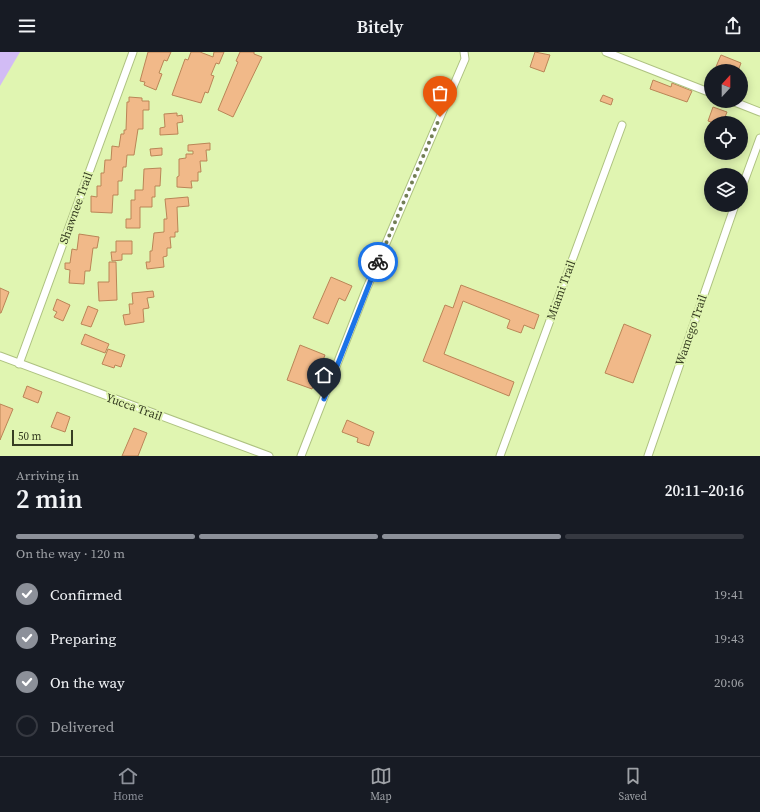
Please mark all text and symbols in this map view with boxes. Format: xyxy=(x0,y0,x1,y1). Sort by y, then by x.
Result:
text: Bitely xyxy=(357,14,403,39)
icon: menu xyxy=(16,15,38,37)
icon: share xyxy=(722,15,744,37)
north arrow xyxy=(704,64,748,108)
map controls xyxy=(704,64,748,212)
pin xyxy=(423,76,457,117)
icon: bag xyxy=(429,82,451,104)
button: locate xyxy=(704,116,748,160)
button: layers xyxy=(704,168,748,212)
street label: Shawnee Trail xyxy=(56,169,97,246)
courier xyxy=(358,242,398,282)
icon: bike xyxy=(367,251,389,273)
street label: Miami Trail xyxy=(543,258,579,322)
street label: Wamego Trail xyxy=(671,292,711,368)
pin xyxy=(307,358,341,399)
icon: home xyxy=(313,364,335,386)
street label: Yucca Trail xyxy=(104,389,165,425)
scale bar xyxy=(12,428,73,447)
text: 50 m xyxy=(18,429,41,444)
text: Arriving in xyxy=(16,467,79,484)
text: 20:11–20:16 xyxy=(665,480,744,501)
text: 2 min xyxy=(16,481,83,517)
text: On the way · 120 m xyxy=(16,545,125,562)
icon: check xyxy=(16,583,38,605)
text: Confirmed xyxy=(50,584,122,605)
text: 19:41 xyxy=(714,586,744,603)
icon: check xyxy=(16,627,38,649)
text: Preparing xyxy=(50,628,116,649)
text: 19:43 xyxy=(714,630,744,647)
icon: check xyxy=(16,671,38,693)
text: On the way xyxy=(50,672,125,693)
text: 20:06 xyxy=(714,674,744,691)
text: Delivered xyxy=(50,716,114,737)
tab: Home xyxy=(113,765,143,804)
tab: Map xyxy=(370,765,392,804)
tab: Saved xyxy=(619,765,647,804)

